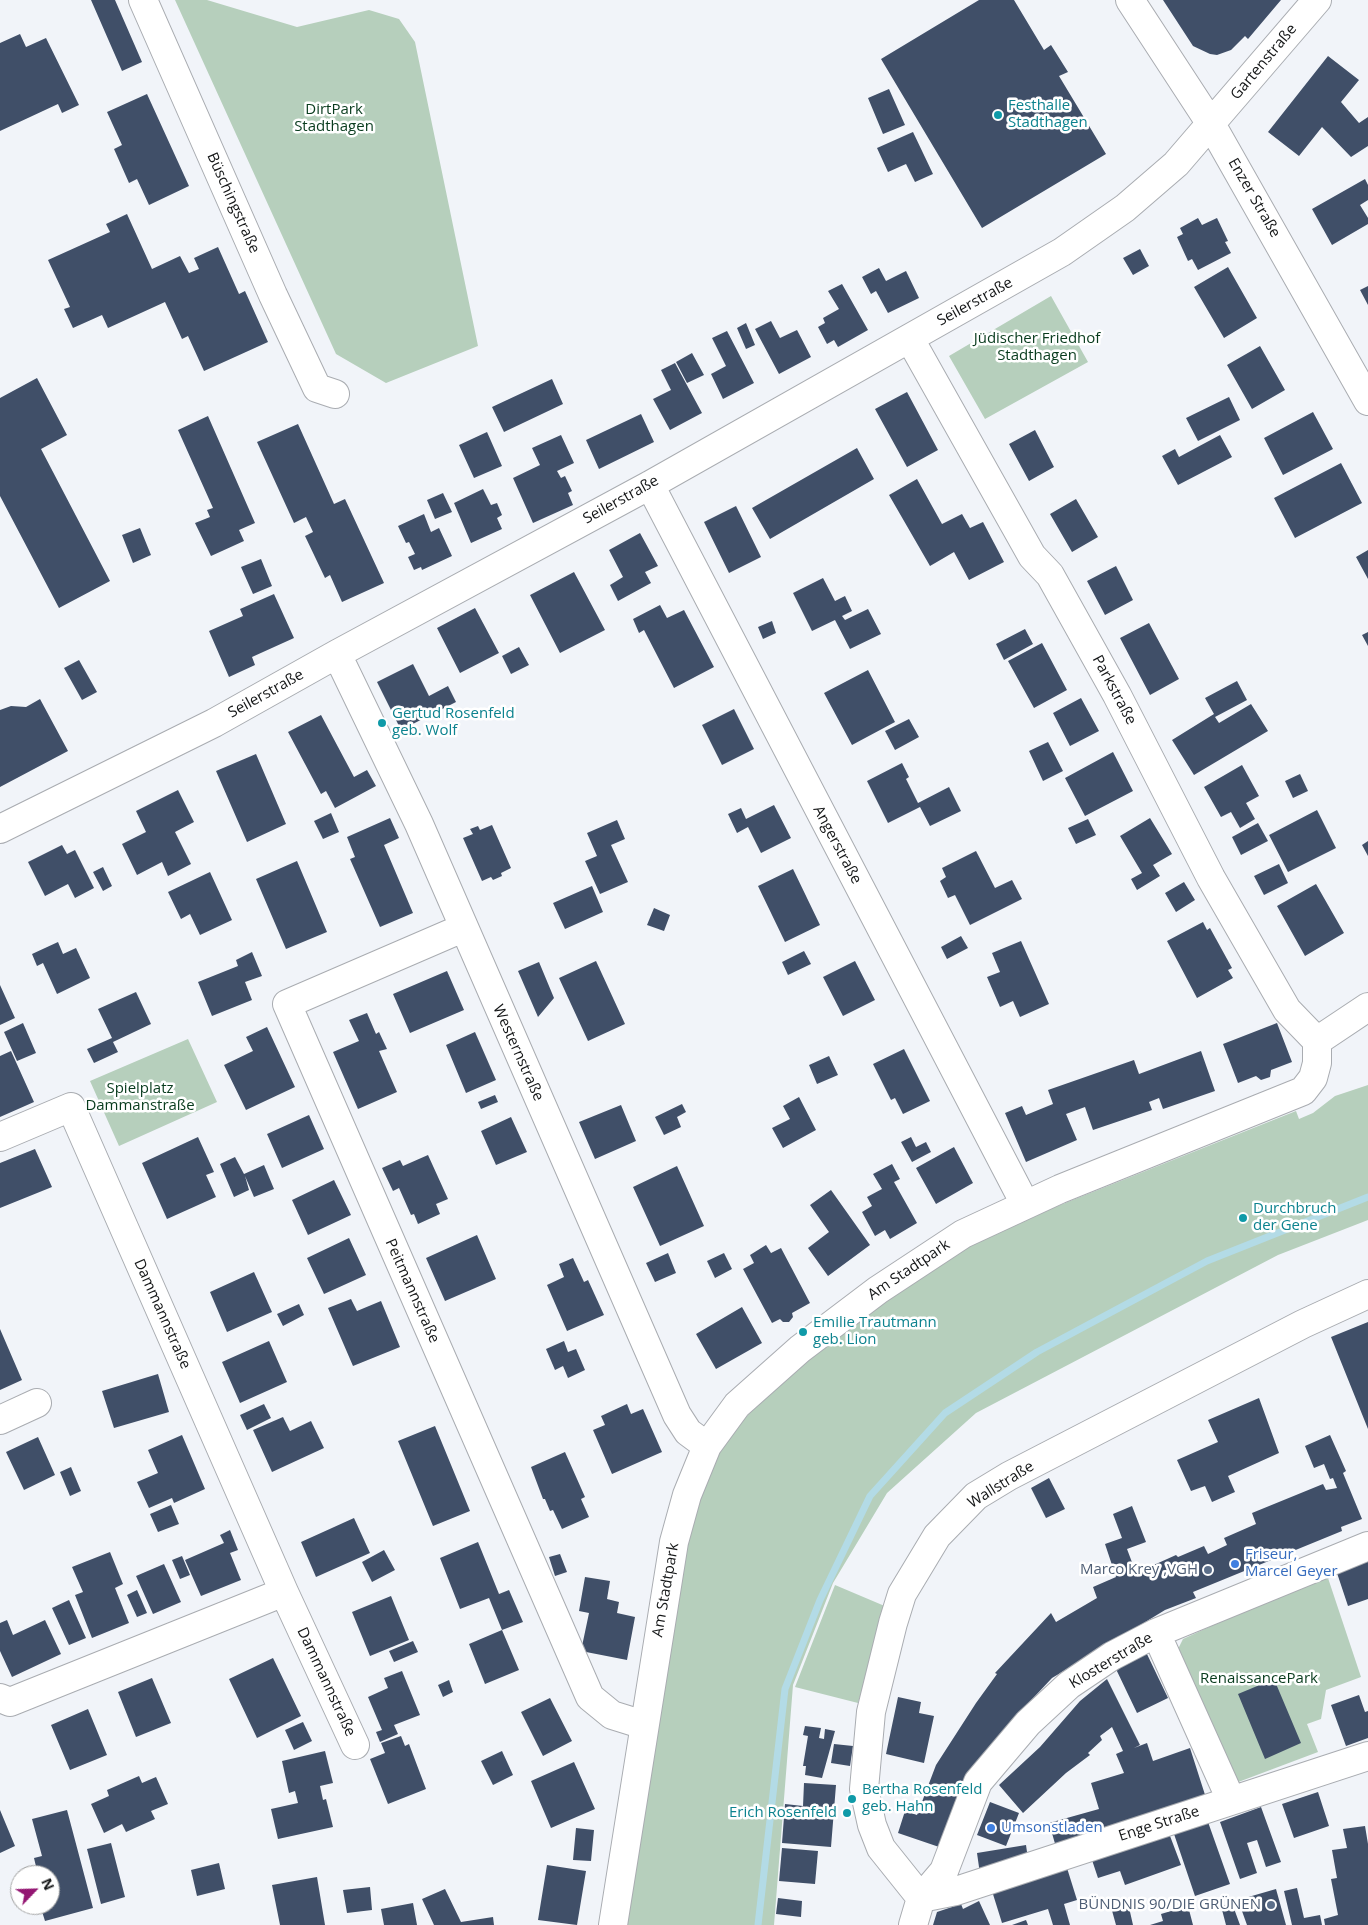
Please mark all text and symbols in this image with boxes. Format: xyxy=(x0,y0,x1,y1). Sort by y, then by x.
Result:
street label: Gartenstraße xyxy=(1227,21,1301,103)
place label: Festhalle Stadthagen xyxy=(1008,97,1088,132)
park label: DirtPark Stadthagen xyxy=(294,101,374,136)
marker: Festhalle Stadthagen xyxy=(992,109,1004,121)
street label: Büschingstraße xyxy=(203,150,263,256)
street label: Enzer Straße xyxy=(1224,155,1284,241)
street label: Seilerstraße xyxy=(934,274,1016,330)
park label: Jüdischer Friedhof Stadthagen xyxy=(974,330,1100,365)
street label: Seilerstraße xyxy=(580,472,662,528)
street label: Parkstraße xyxy=(1088,652,1140,728)
street label: Seilerstraße xyxy=(225,666,307,722)
place label: Gertud Rosenfeld geb. Wolf xyxy=(392,705,515,740)
marker: Gertud Rosenfeld geb. Wolf xyxy=(376,717,388,729)
street label: Angerstraße xyxy=(809,803,865,887)
street label: Westernstraße xyxy=(489,1002,547,1104)
park label: Spielplatz Dammanstraße xyxy=(85,1080,195,1115)
place label: Durchbruch der Gene xyxy=(1253,1200,1336,1235)
marker: Durchbruch der Gene xyxy=(1237,1212,1249,1224)
street label: Peitmannstraße xyxy=(381,1236,443,1346)
street label: Am Stadtpark xyxy=(864,1236,954,1304)
street label: Dammannstraße xyxy=(130,1256,194,1372)
place label: Emilie Trautmann geb. Lion xyxy=(813,1314,937,1349)
marker: Emilie Trautmann geb. Lion xyxy=(797,1326,809,1338)
street label: Wallstraße xyxy=(965,1458,1037,1512)
street label: Am Stadtpark xyxy=(649,1542,683,1638)
place label: Friseur, Marcel Geyer xyxy=(1245,1546,1338,1581)
marker: Friseur, Marcel Geyer xyxy=(1229,1558,1241,1570)
place label: Marco Krey ,VGH xyxy=(1080,1561,1198,1579)
marker: Marco Krey ,VGH xyxy=(1202,1564,1214,1576)
street label: Dammannstraße xyxy=(293,1625,359,1739)
street label: Klosterstraße xyxy=(1066,1629,1156,1693)
park label: RenaissancePark xyxy=(1200,1670,1318,1688)
place label: Bertha Rosenfeld geb. Hahn xyxy=(862,1781,983,1816)
marker: Bertha Rosenfeld geb. Hahn xyxy=(846,1793,858,1805)
street label: Enge Straße xyxy=(1116,1802,1202,1846)
place label: Erich Rosenfeld xyxy=(729,1804,837,1822)
marker: Erich Rosenfeld xyxy=(841,1807,853,1819)
place label: Umsonstladen xyxy=(1001,1819,1103,1837)
marker: Umsonstladen xyxy=(985,1822,997,1834)
north arrow xyxy=(10,1865,60,1915)
text: N xyxy=(37,1875,59,1893)
place label: BÜNDNIS 90/DIE GRÜNEN xyxy=(1079,1896,1261,1914)
marker: BÜNDNIS 90/DIE GRÜNEN xyxy=(1265,1899,1277,1911)

